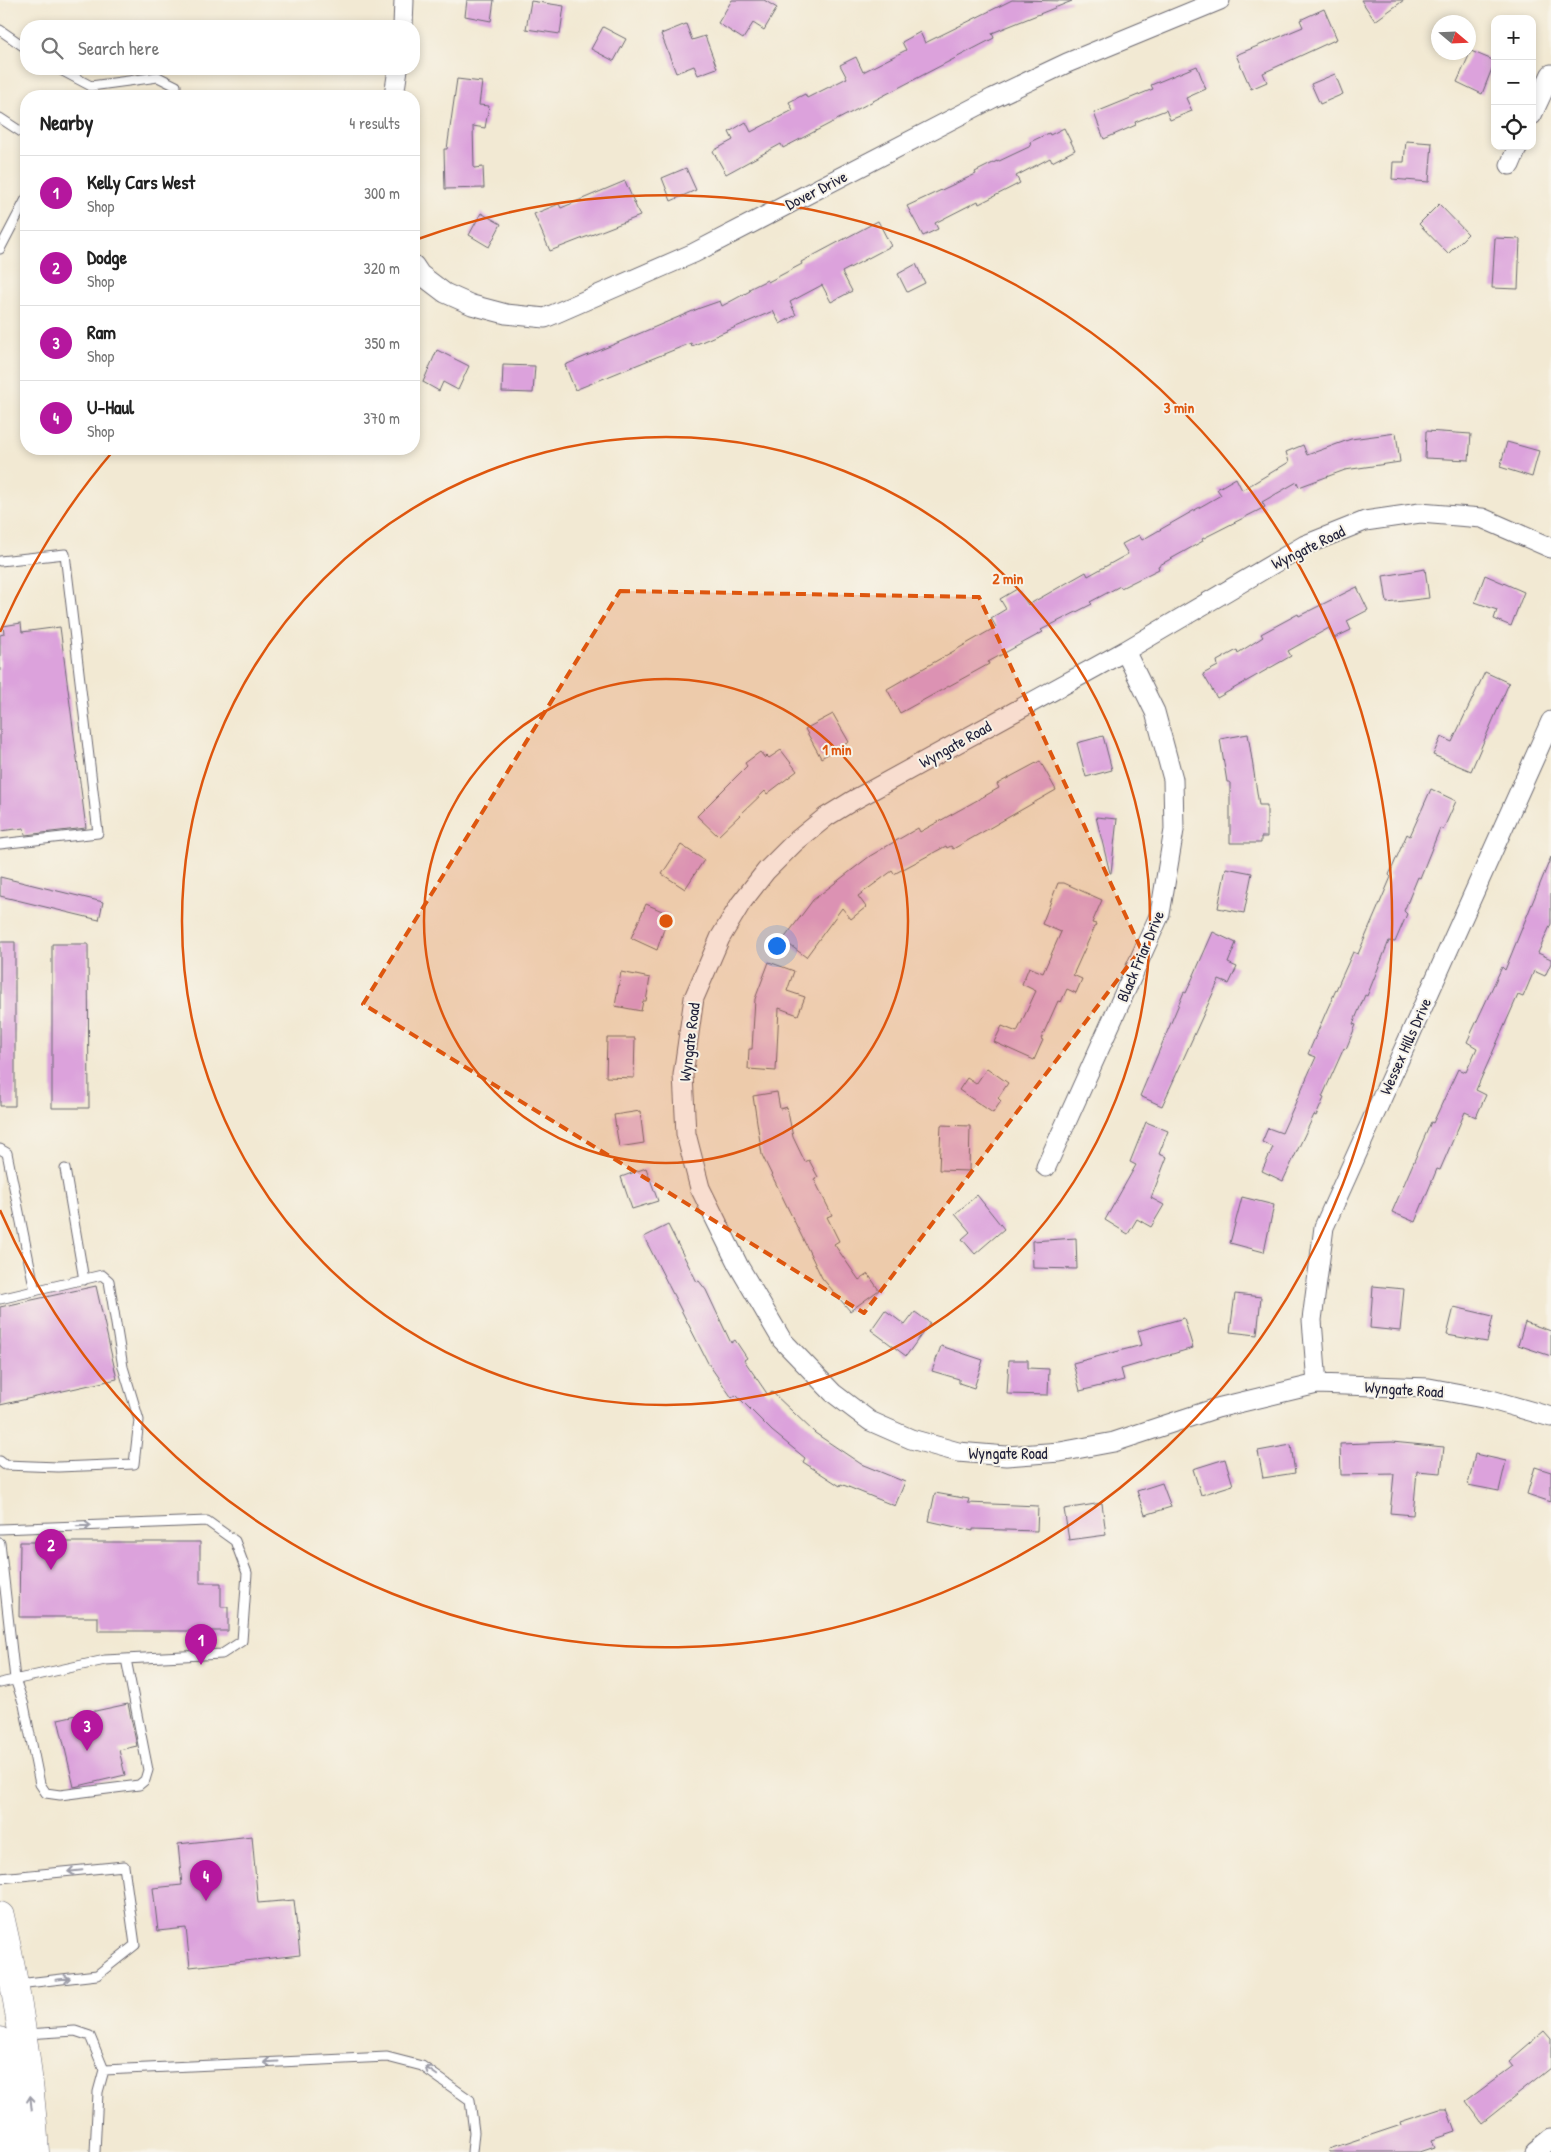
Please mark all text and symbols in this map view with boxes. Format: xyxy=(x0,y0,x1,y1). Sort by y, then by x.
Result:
north arrow xyxy=(1431,15,1476,60)
map controls xyxy=(1491,15,1536,150)
button: + xyxy=(1491,15,1536,60)
search box xyxy=(20,20,420,75)
icon: search xyxy=(38,34,66,62)
text: Search here xyxy=(78,35,159,61)
button: − xyxy=(1491,60,1536,105)
button: locate xyxy=(1491,105,1536,150)
text: Nearby xyxy=(40,108,93,137)
text: 4 results xyxy=(349,112,400,134)
street label: Dover Drive xyxy=(781,165,851,215)
text: Kelly Cars West xyxy=(87,169,195,195)
text: 1 xyxy=(53,182,59,204)
text: 300 m xyxy=(364,182,400,204)
text: Shop xyxy=(87,195,114,217)
text: Dodge xyxy=(87,244,127,270)
text: 2 xyxy=(52,257,60,279)
text: 320 m xyxy=(364,257,400,279)
text: Shop xyxy=(87,270,114,292)
text: Ram xyxy=(87,319,116,345)
text: 3 xyxy=(52,332,60,354)
text: 350 m xyxy=(364,332,400,354)
text: Shop xyxy=(87,345,114,367)
text: U-Haul xyxy=(87,394,134,420)
text: 3 min xyxy=(1164,397,1194,418)
text: 4 xyxy=(53,407,59,429)
text: 370 m xyxy=(363,407,400,429)
text: Shop xyxy=(87,420,114,442)
street label: Wyngate Road xyxy=(1268,520,1348,574)
text: 2 min xyxy=(993,568,1024,589)
street label: Wyngate Road xyxy=(915,715,995,773)
text: 1 min xyxy=(822,739,852,760)
street label: Black Friar Drive xyxy=(1111,906,1169,1005)
centre of rings xyxy=(657,912,675,930)
your location xyxy=(764,933,790,959)
street label: Wessex Hills Drive xyxy=(1374,994,1436,1098)
street label: Wyngate Road xyxy=(673,1001,705,1083)
street label: Wyngate Road xyxy=(1364,1375,1444,1403)
street label: Wyngate Road xyxy=(968,1442,1048,1464)
one-way arrow xyxy=(75,1521,91,1530)
pin: 2 xyxy=(35,1529,67,1570)
pin: 1 xyxy=(185,1624,217,1665)
pin: 3 xyxy=(71,1710,103,1751)
pin: 4 xyxy=(190,1860,222,1901)
one-way arrow xyxy=(68,1866,84,1876)
one-way arrow xyxy=(55,1974,71,1984)
one-way arrow xyxy=(263,2058,279,2067)
one-way arrow xyxy=(424,2066,438,2076)
one-way arrow xyxy=(26,2096,36,2112)

